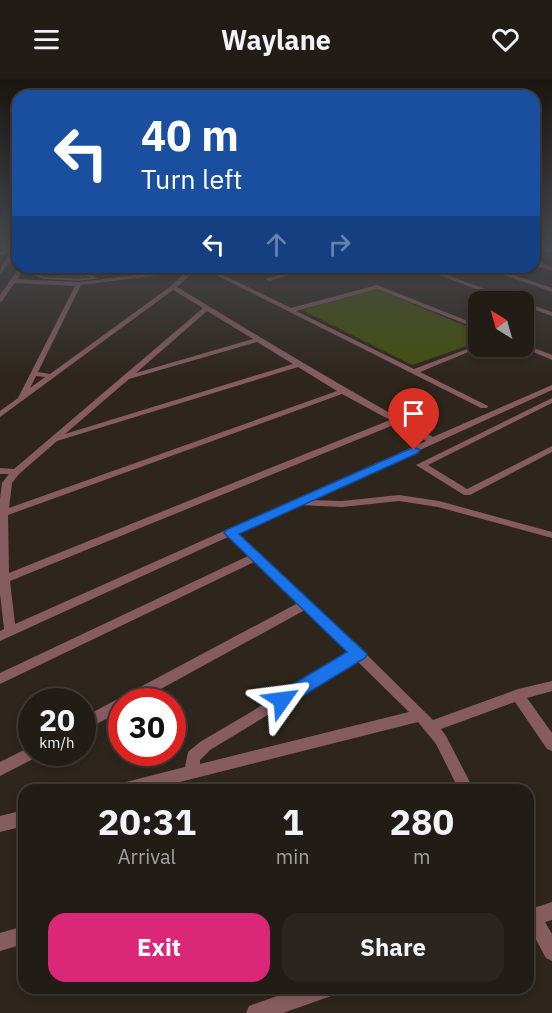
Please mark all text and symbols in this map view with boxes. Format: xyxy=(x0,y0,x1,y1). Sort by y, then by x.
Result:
text: Waylane xyxy=(221,22,331,57)
icon: menu xyxy=(30,23,63,56)
icon: heart xyxy=(489,23,522,56)
text: 40 m xyxy=(141,108,239,163)
icon: left xyxy=(42,114,120,192)
text: Turn left xyxy=(141,161,242,196)
icon: left xyxy=(197,228,230,261)
icon: ahead xyxy=(260,228,293,261)
icon: right xyxy=(323,228,356,261)
north arrow xyxy=(468,291,534,357)
map controls xyxy=(468,291,534,357)
pin xyxy=(388,388,439,450)
icon: arrive xyxy=(397,397,430,430)
position arrow xyxy=(250,668,314,732)
speed limit sign: 30 xyxy=(108,688,186,766)
text: 20 xyxy=(39,700,75,739)
text: km/h xyxy=(39,733,75,752)
text: 20:31 xyxy=(98,798,196,845)
text: 1 xyxy=(282,798,304,845)
text: 280 xyxy=(389,798,454,845)
text: Arrival xyxy=(118,843,176,870)
text: min xyxy=(276,843,310,870)
text: m xyxy=(413,843,431,870)
button: Exit xyxy=(48,913,270,982)
button: Share xyxy=(282,913,504,982)

